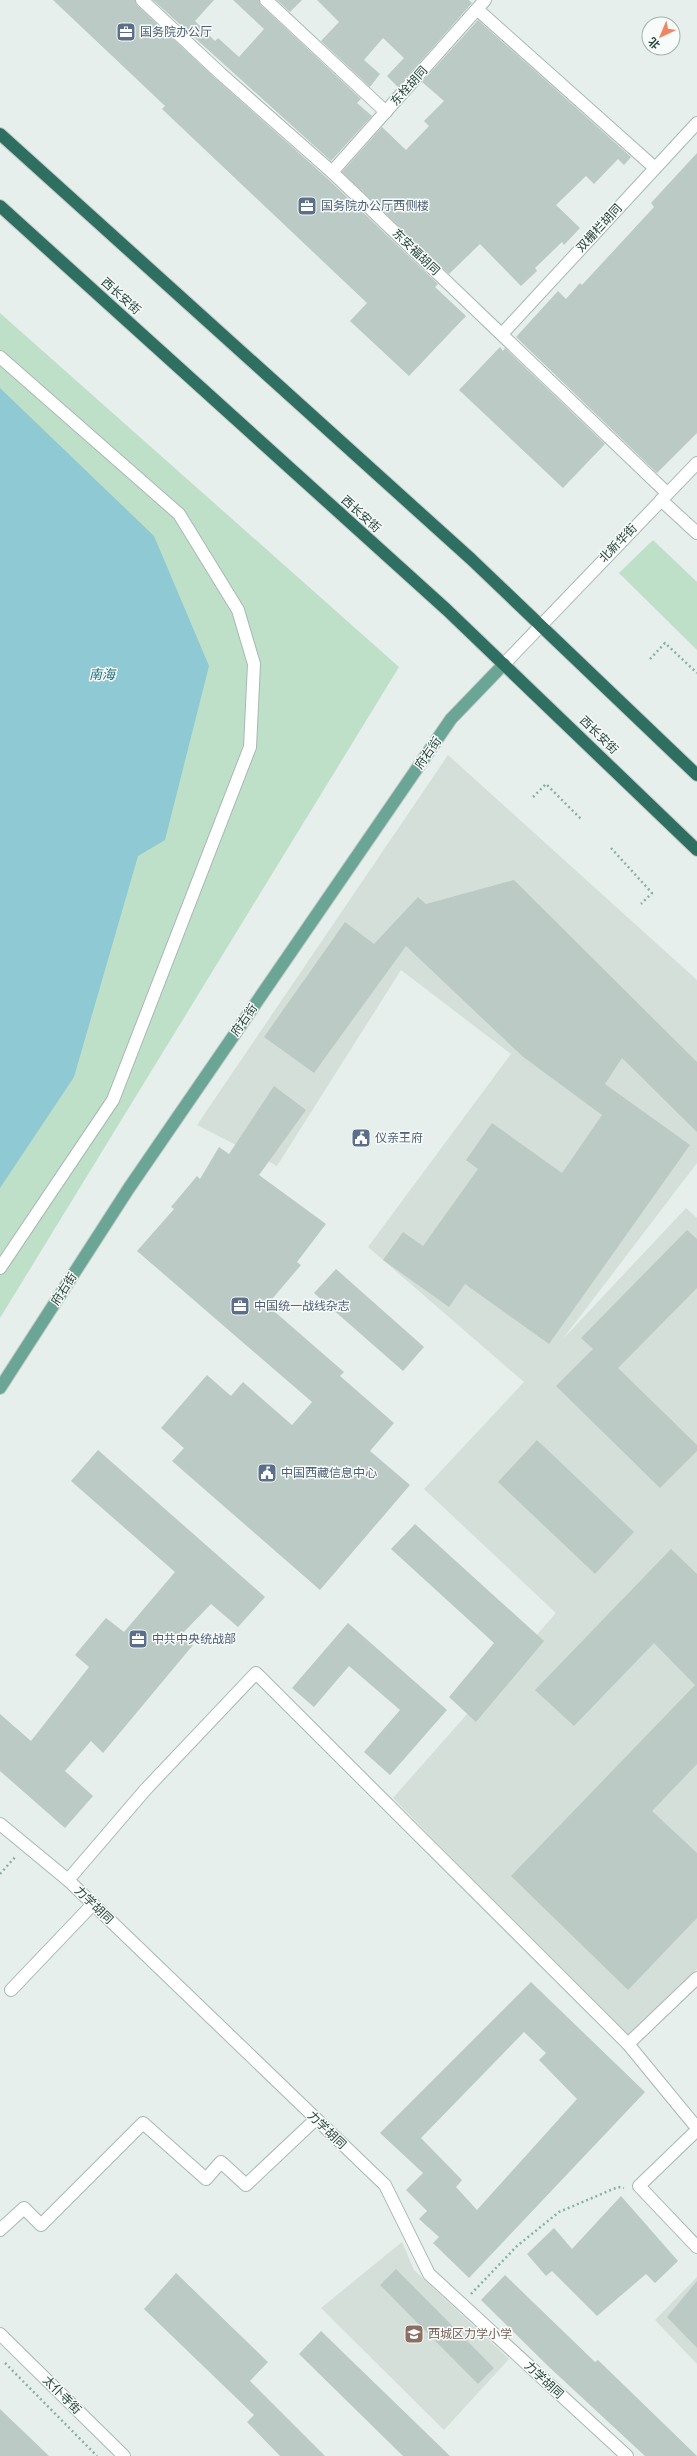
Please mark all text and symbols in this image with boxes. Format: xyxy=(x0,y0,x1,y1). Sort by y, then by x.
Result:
north arrow xyxy=(641,16,681,56)
office icon: 国务院办公厅 xyxy=(115,21,137,43)
place label: 国务院办公厅 xyxy=(140,24,212,39)
text: 北 xyxy=(645,34,663,52)
street label: 东栓胡同 xyxy=(387,63,430,109)
office icon: 国务院办公厅西侧楼 xyxy=(296,195,318,217)
place label: 国务院办公厅西侧楼 xyxy=(321,198,429,213)
street label: 双栅栏胡同 xyxy=(573,201,625,255)
street label: 东安福胡同 xyxy=(390,225,443,278)
street label: 西长安街 xyxy=(98,274,144,317)
street label: 西长安街 xyxy=(338,492,384,535)
street label: 北新华街 xyxy=(596,520,640,565)
water label: 南海 xyxy=(89,666,117,683)
street label: 西长安街 xyxy=(577,713,622,757)
street label: 府右街 xyxy=(411,734,444,772)
street label: 府右街 xyxy=(227,1001,260,1039)
public building icon: 仪亲王府 xyxy=(350,1127,372,1149)
place label: 仪亲王府 xyxy=(375,1130,423,1145)
street label: 府右街 xyxy=(47,1270,80,1308)
office icon: 中国统一战线杂志 xyxy=(229,1295,251,1317)
place label: 中国统一战线杂志 xyxy=(254,1298,350,1313)
public building icon: 中国西藏信息中心 xyxy=(256,1462,278,1484)
place label: 中国西藏信息中心 xyxy=(281,1465,377,1480)
office icon: 中共中央统战部 xyxy=(127,1628,149,1650)
place label: 中共中央统战部 xyxy=(152,1631,236,1646)
street label: 力学胡同 xyxy=(72,1883,117,1927)
street label: 力学胡同 xyxy=(305,2108,350,2152)
school or university icon: 西城区力学小学 xyxy=(403,2323,425,2345)
place label: 西城区力学小学 xyxy=(428,2326,512,2341)
street label: 力学胡同 xyxy=(522,2358,567,2401)
street label: 太仆寺街 xyxy=(40,2372,85,2417)

